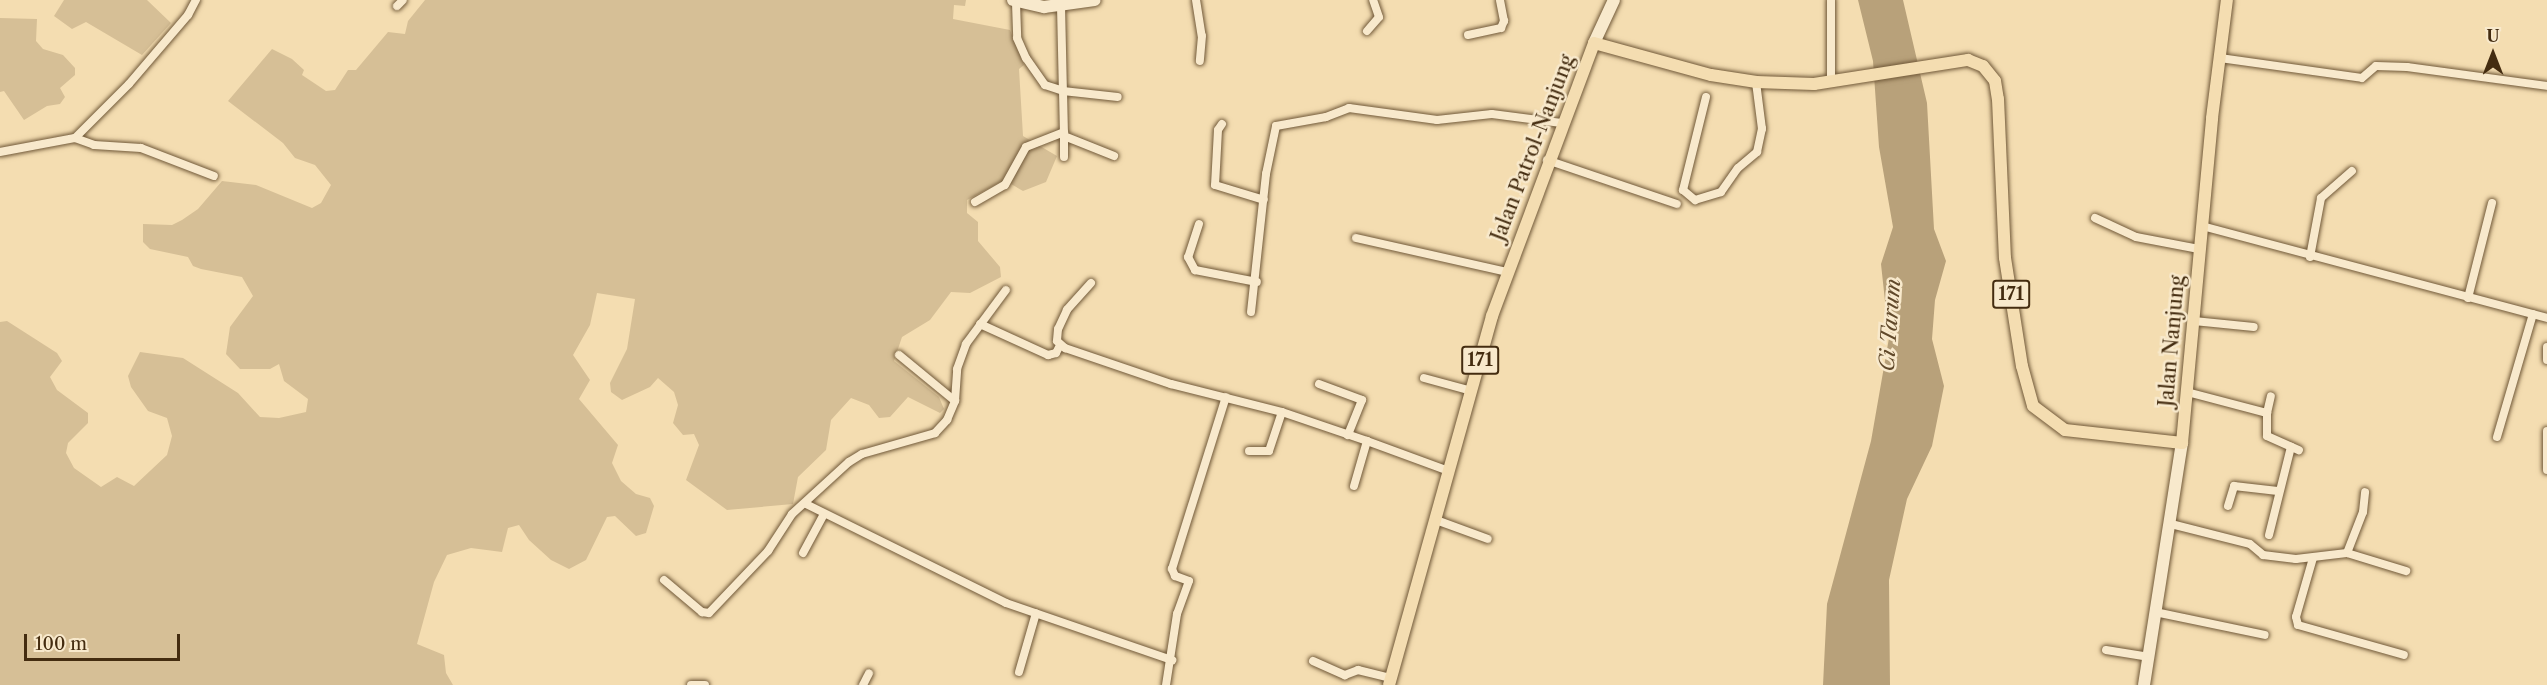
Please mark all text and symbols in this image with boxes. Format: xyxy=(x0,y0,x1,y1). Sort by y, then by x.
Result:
north arrow xyxy=(2463,24,2523,84)
text: U xyxy=(2487,26,2500,46)
street label: Jalan Patrol-Nanjung xyxy=(1486,51,1580,245)
street label: Jalan Nanjung xyxy=(2154,274,2190,408)
water label: Ci Tarum xyxy=(1874,278,1906,372)
road number: 171 xyxy=(1992,279,2030,309)
road number: 171 xyxy=(1460,345,1500,375)
scale bar xyxy=(27,622,183,660)
text: 100 m xyxy=(35,633,87,655)

